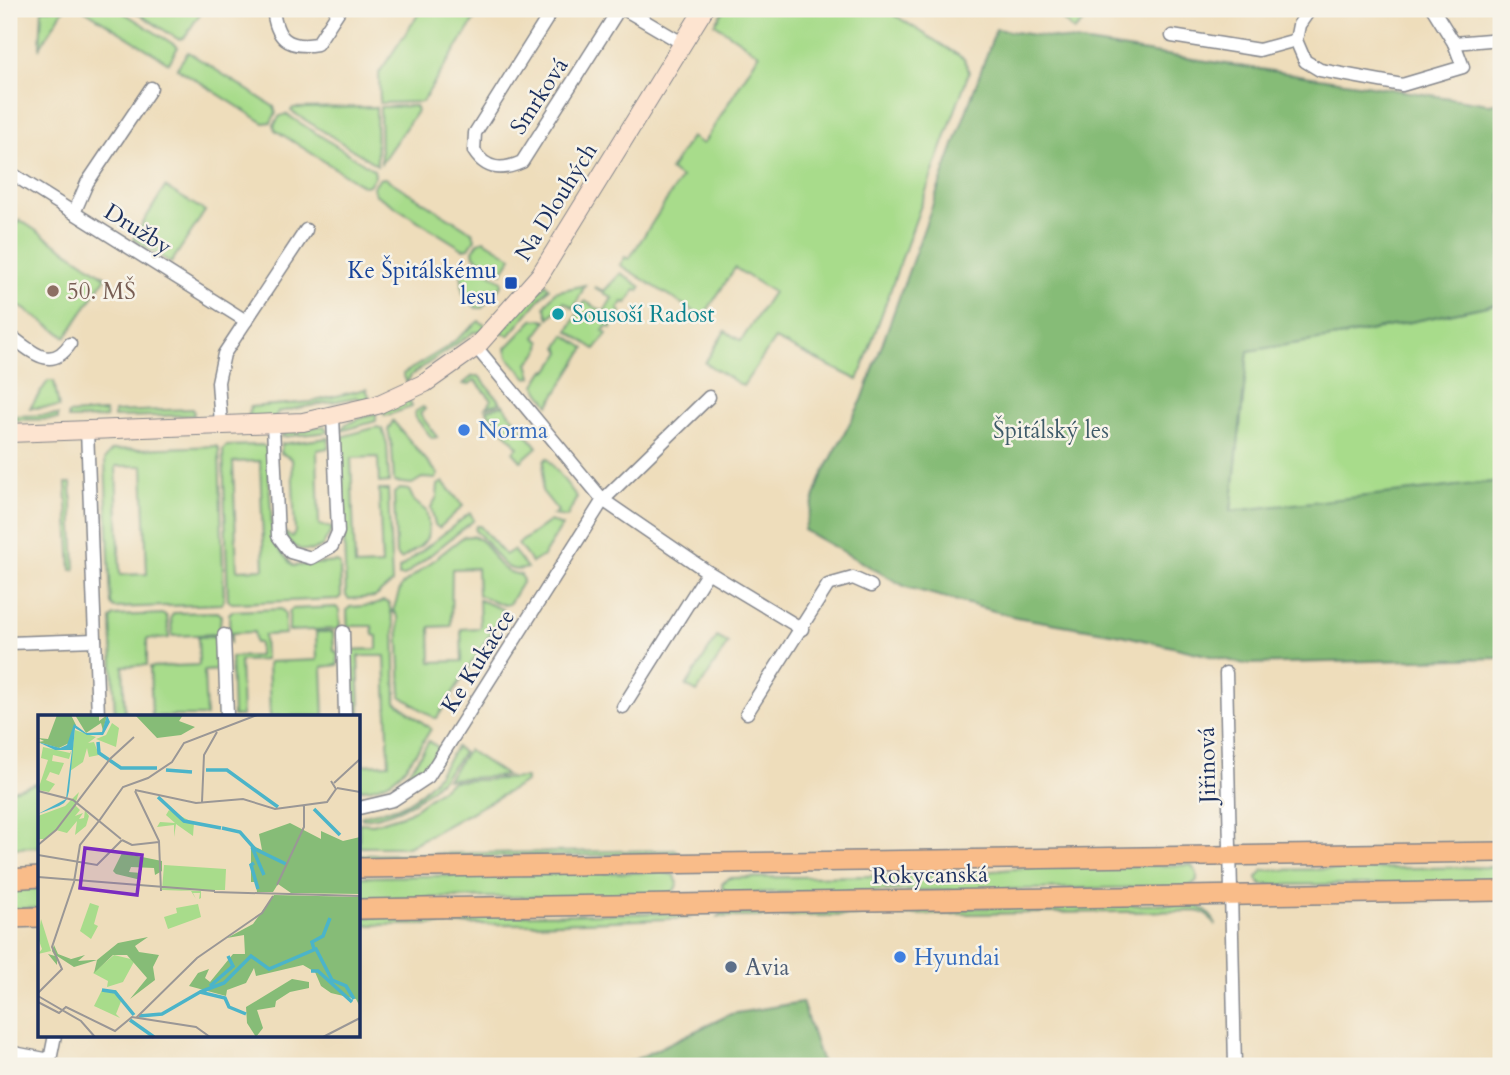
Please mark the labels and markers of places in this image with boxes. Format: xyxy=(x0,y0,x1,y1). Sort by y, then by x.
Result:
place label: Ke Špitálskému lesu xyxy=(347,254,497,312)
place label: 50. MŠ xyxy=(67,275,136,307)
marker: Ke Špitálskému lesu xyxy=(503,275,519,291)
marker: 50. MŠ xyxy=(45,283,61,299)
place label: Sousoší Radost xyxy=(572,299,715,330)
marker: Sousoší Radost xyxy=(550,306,566,322)
place label: Norma xyxy=(478,415,548,446)
marker: Norma xyxy=(456,422,472,438)
place label: Hyundai xyxy=(914,942,1000,973)
marker: Hyundai xyxy=(892,949,908,965)
place label: Avia xyxy=(745,952,789,983)
marker: Avia xyxy=(723,959,739,975)

